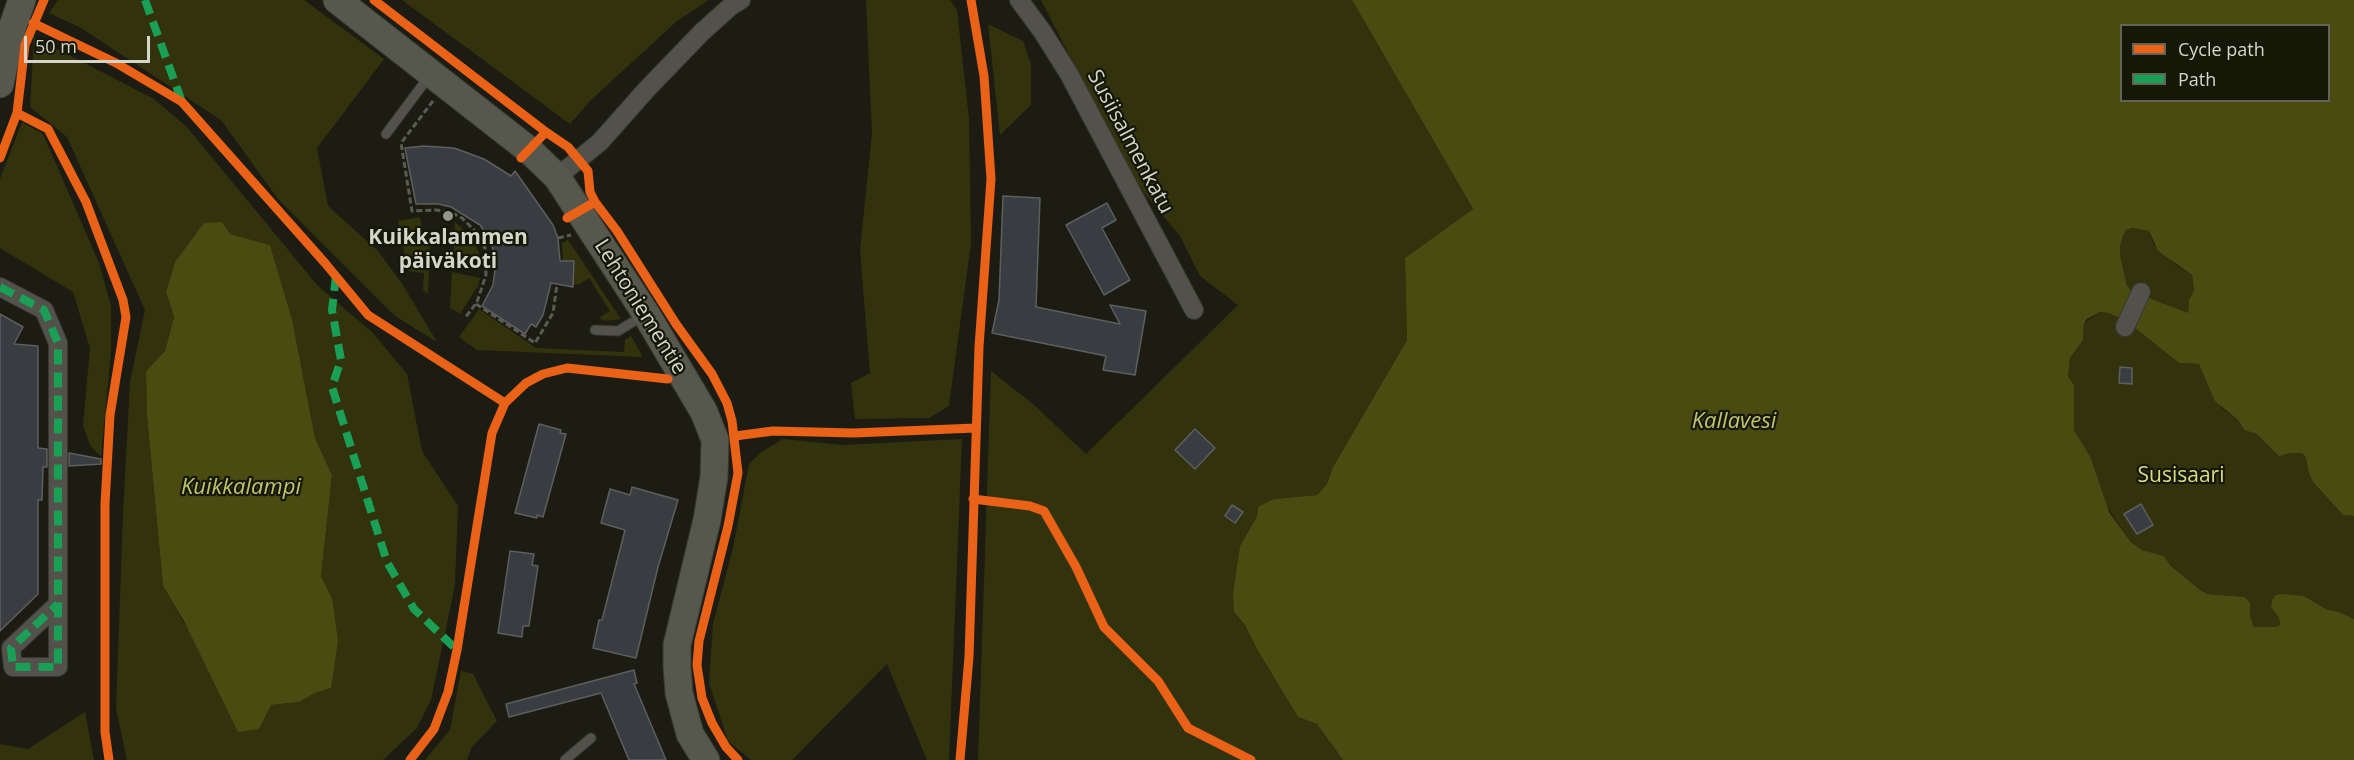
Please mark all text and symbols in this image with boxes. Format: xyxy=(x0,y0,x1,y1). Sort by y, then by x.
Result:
scale bar xyxy=(27,24,153,62)
legend xyxy=(2120,24,2330,102)
text: 50 m xyxy=(35,34,77,58)
text: Cycle path xyxy=(2178,37,2265,61)
street label: Susiisalmenkatu xyxy=(1082,66,1178,218)
text: Path xyxy=(2178,67,2216,91)
marker: Kuikkalammen päiväkoti xyxy=(441,209,455,223)
place label: Kuikkalammen päiväkoti xyxy=(368,225,528,275)
street label: Lehtoniementie xyxy=(588,235,692,379)
water label: Kallavesi xyxy=(1692,409,1776,435)
park label: Susisaari xyxy=(2138,463,2224,489)
water label: Kuikkalampi xyxy=(181,475,301,501)

